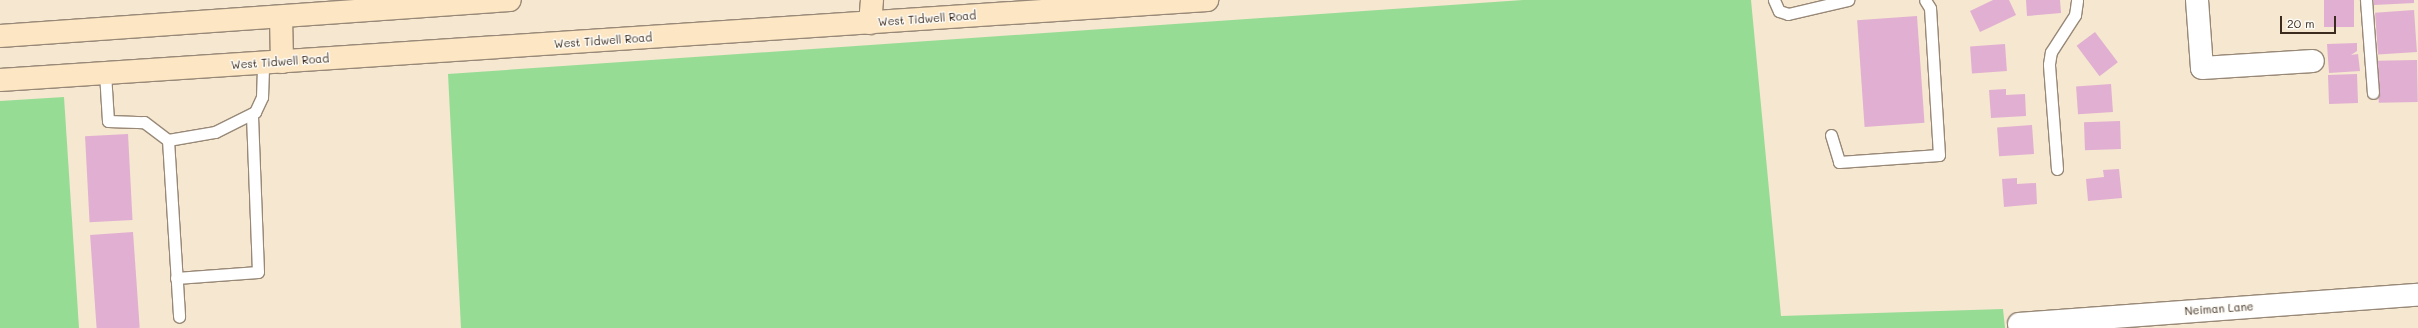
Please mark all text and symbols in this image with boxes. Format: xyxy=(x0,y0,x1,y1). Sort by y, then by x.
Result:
scale bar xyxy=(2282,8,2338,34)
street label: West Tidwell Road xyxy=(877,9,977,29)
text: 20 m xyxy=(2287,15,2315,31)
street label: West Tidwell Road xyxy=(553,31,653,51)
street label: West Tidwell Road xyxy=(230,52,330,72)
street label: Neiman Lane xyxy=(2184,300,2254,318)

